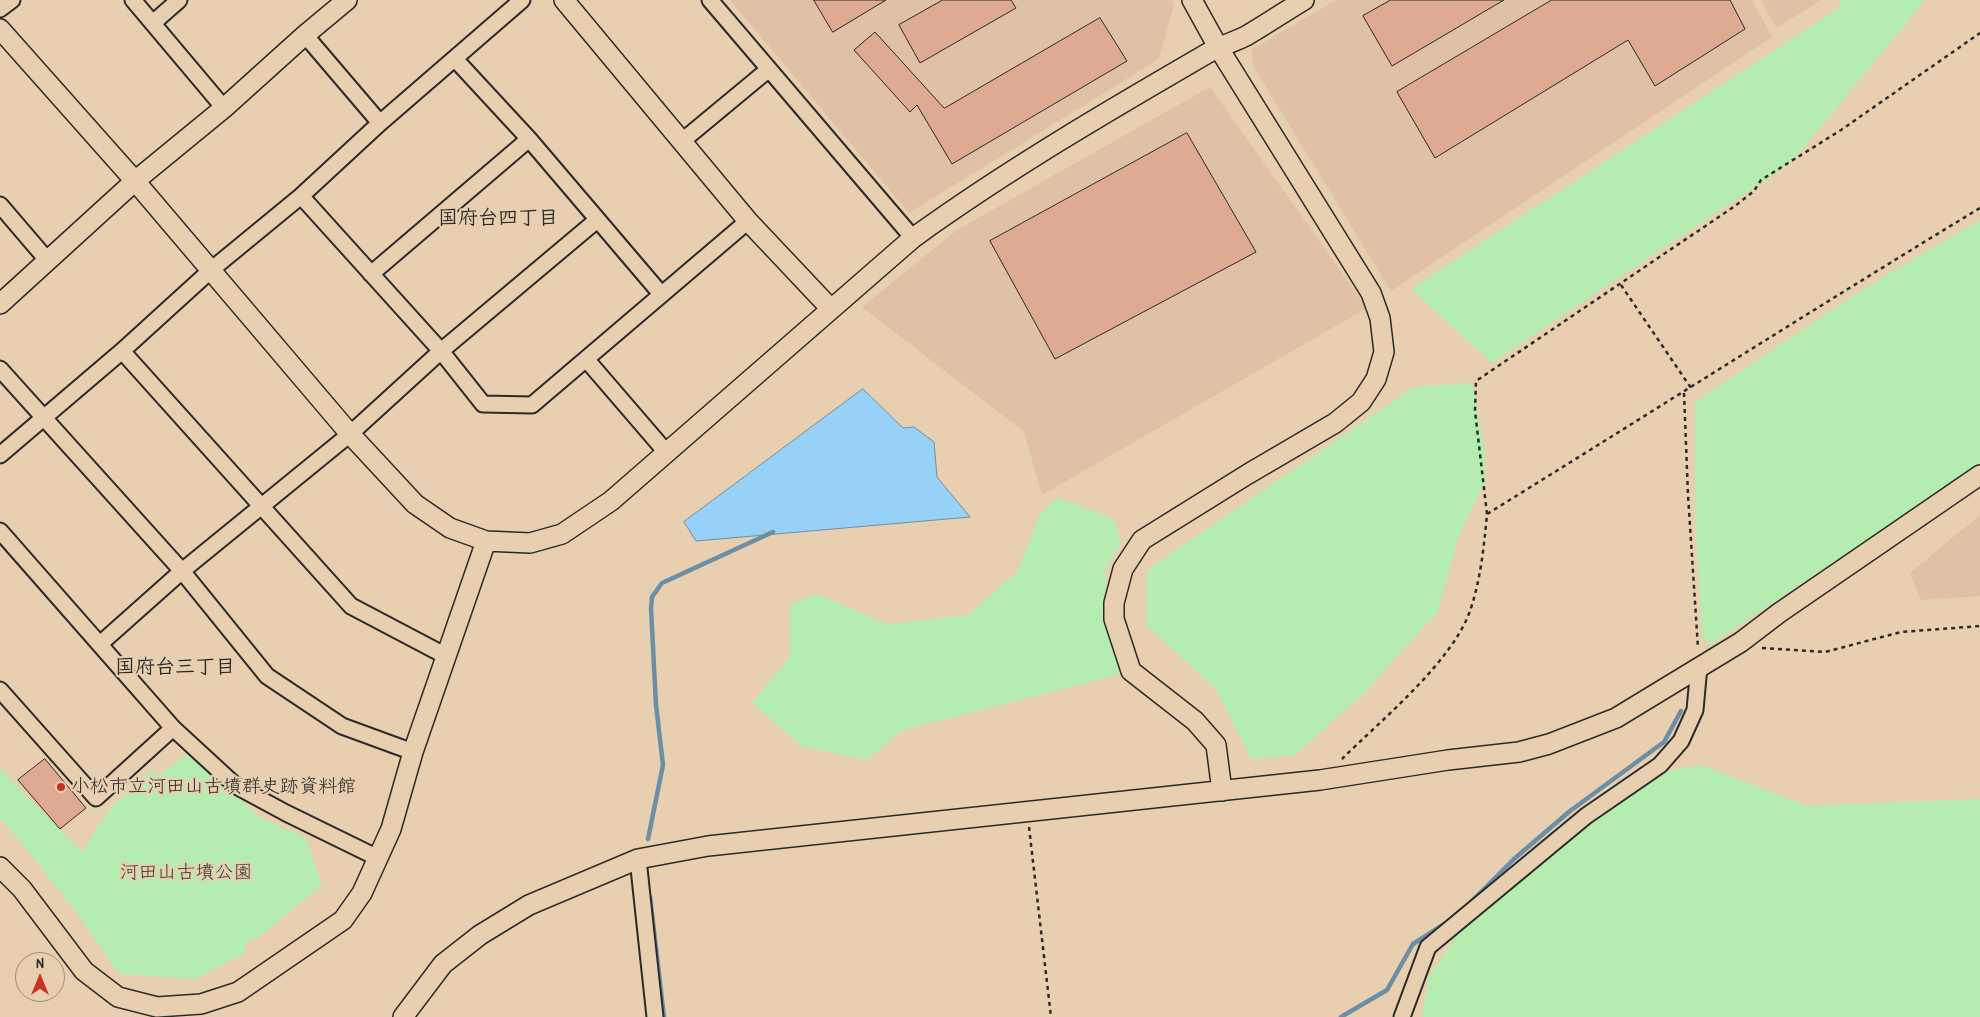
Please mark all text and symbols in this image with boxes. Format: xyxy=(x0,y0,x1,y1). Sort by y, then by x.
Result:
district label: 国府台四丁目 xyxy=(438,207,558,231)
district label: 国府台三丁目 xyxy=(115,656,235,680)
place label: 小松市立河田山古墳群史跡資料館 xyxy=(71,776,356,798)
marker: 小松市立河田山古墳群史跡資料館 xyxy=(55,781,67,793)
park label: 河田山古墳公園 xyxy=(120,862,252,884)
north arrow xyxy=(15,952,65,1002)
text: N xyxy=(36,953,44,972)

